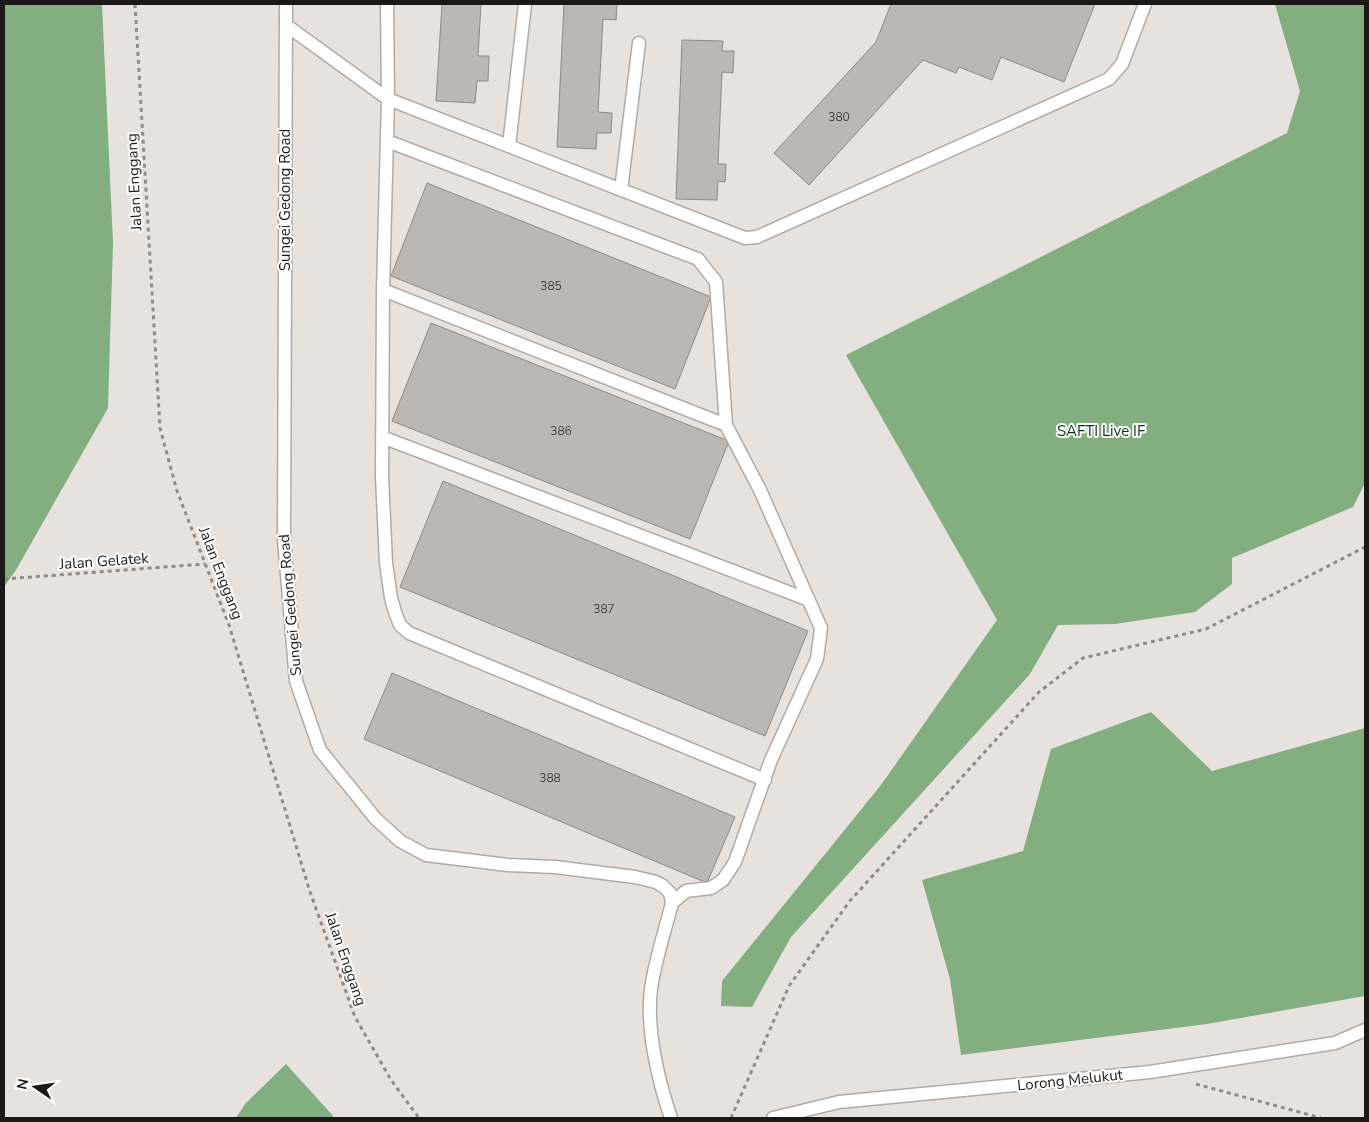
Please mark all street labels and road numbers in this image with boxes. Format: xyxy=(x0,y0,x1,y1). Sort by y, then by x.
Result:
street label: Sungei Gedong Road xyxy=(275,129,295,271)
street label: Jalan Enggang xyxy=(121,133,147,232)
street label: Jalan Enggang xyxy=(194,523,248,622)
street label: Sungei Gedong Road xyxy=(274,533,306,677)
street label: Jalan Gelatek xyxy=(58,548,150,574)
street label: Jalan Enggang xyxy=(320,909,371,1008)
street label: Lorong Melukut xyxy=(1016,1064,1125,1095)

